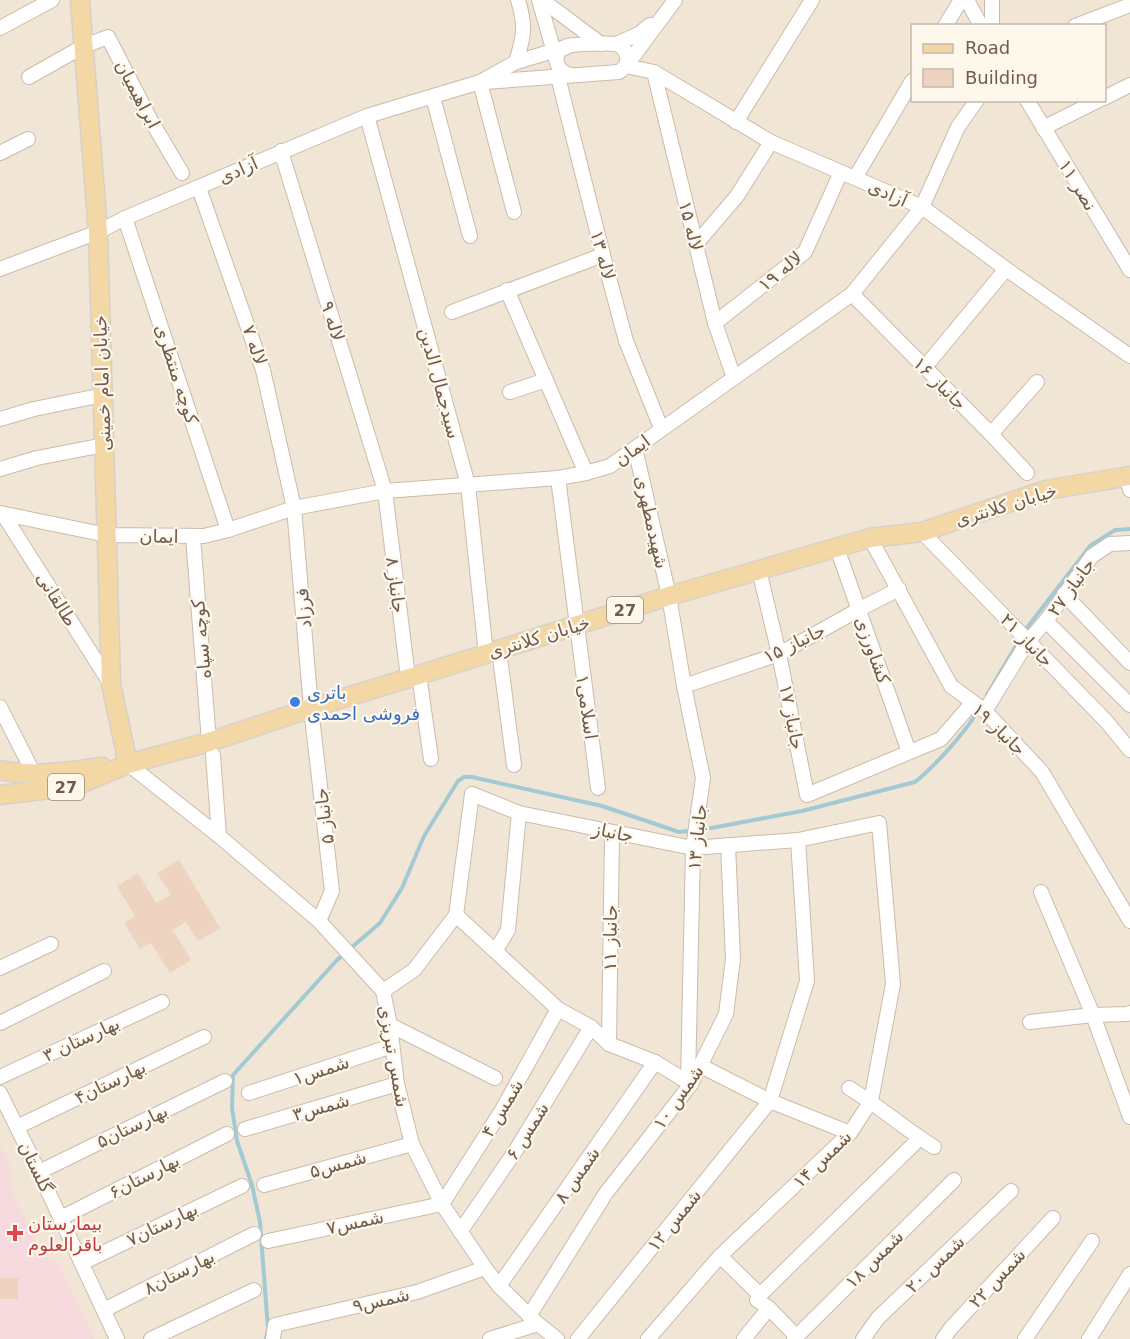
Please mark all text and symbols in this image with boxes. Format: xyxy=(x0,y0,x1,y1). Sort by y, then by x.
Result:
legend xyxy=(911,24,1106,102)
text: Road xyxy=(965,37,1010,58)
street label: ابراهیمیان xyxy=(110,56,165,132)
text: Building xyxy=(965,67,1038,88)
street label: آزادی xyxy=(215,151,262,188)
street label: نصر ۱۱ xyxy=(1054,156,1101,215)
street label: آزادی xyxy=(865,174,912,211)
street label: لاله ۱۵ xyxy=(675,199,707,253)
street label: لاله ۱۳ xyxy=(586,228,620,282)
street label: لاله ۱۹ xyxy=(754,247,806,295)
street label: لاله ۹ xyxy=(317,298,349,344)
street label: خیابان امام خمینی xyxy=(89,315,115,451)
street label: کوچه منتظری xyxy=(150,321,203,427)
street label: لاله ۷ xyxy=(238,322,272,368)
street label: سیدجمال الدین xyxy=(414,325,465,441)
street label: جانباز ۱۶ xyxy=(909,352,971,414)
street label: ایمان xyxy=(610,430,654,470)
street label: شهیدمطهری xyxy=(630,473,673,571)
street label: خیابان کلانتری xyxy=(953,480,1060,531)
street label: ایمان xyxy=(139,525,179,547)
street label: جانباز ۲۷ xyxy=(1043,554,1099,620)
street label: جانباز ۸ xyxy=(382,556,410,614)
street label: طالقانی xyxy=(32,568,82,630)
street label: فرزاد xyxy=(291,587,316,629)
road number: 27 xyxy=(607,597,643,623)
street label: کوچه سپاه xyxy=(187,598,216,680)
street label: جانباز ۲۱ xyxy=(996,609,1058,671)
street label: خیابان کلانتری xyxy=(486,612,593,663)
street label: کشاورزی xyxy=(850,613,895,687)
street label: جانباز ۱۵ xyxy=(760,619,828,667)
street label: اسلامی۱ xyxy=(572,673,602,741)
place label: باتری فروشی احمدی xyxy=(307,682,420,725)
street label: جانباز ۱۷ xyxy=(775,682,809,752)
marker: باتری فروشی احمدی xyxy=(288,695,302,709)
street label: جانباز ۱۹ xyxy=(968,698,1030,760)
road number: 27 xyxy=(48,774,84,800)
street label: جانباز ۵ xyxy=(310,787,338,845)
street label: جانباز ۱۳ xyxy=(683,803,711,871)
street label: جانباز xyxy=(590,818,635,846)
street label: جانباز ۱۱ xyxy=(599,905,621,971)
street label: شمس تبریزی xyxy=(374,1003,413,1109)
street label: بهارستان ۳ xyxy=(39,1012,123,1067)
street label: شمس۱ xyxy=(290,1051,352,1089)
street label: بهارستان۴ xyxy=(71,1056,149,1109)
street label: شمس ۱۰ xyxy=(648,1061,708,1133)
street label: شمس ۴ xyxy=(477,1075,527,1141)
street label: شمس۳ xyxy=(290,1089,352,1125)
street label: شمس ۶ xyxy=(501,1098,553,1164)
street label: بهارستان۵ xyxy=(93,1100,171,1153)
street label: شمس ۱۴ xyxy=(788,1126,856,1192)
street label: گلستان xyxy=(15,1138,58,1197)
street label: شمس ۸ xyxy=(550,1143,604,1207)
street label: شمس۵ xyxy=(307,1146,369,1182)
street label: بهارستان۶ xyxy=(105,1149,183,1204)
street label: شمس ۱۲ xyxy=(643,1185,705,1255)
street label: بهارستان۷ xyxy=(123,1198,201,1251)
street label: شمس۷ xyxy=(324,1206,386,1238)
place label: بیمارستان باقرالعلوم xyxy=(28,1213,103,1256)
marker: بیمارستان باقرالعلوم xyxy=(6,1224,24,1242)
street label: شمس ۱۸ xyxy=(841,1226,907,1292)
street label: شمس ۲۰ xyxy=(901,1231,969,1297)
street label: شمس ۲۲ xyxy=(964,1244,1030,1312)
street label: بهارستان۸ xyxy=(140,1245,218,1300)
street label: شمس۹ xyxy=(350,1283,412,1317)

